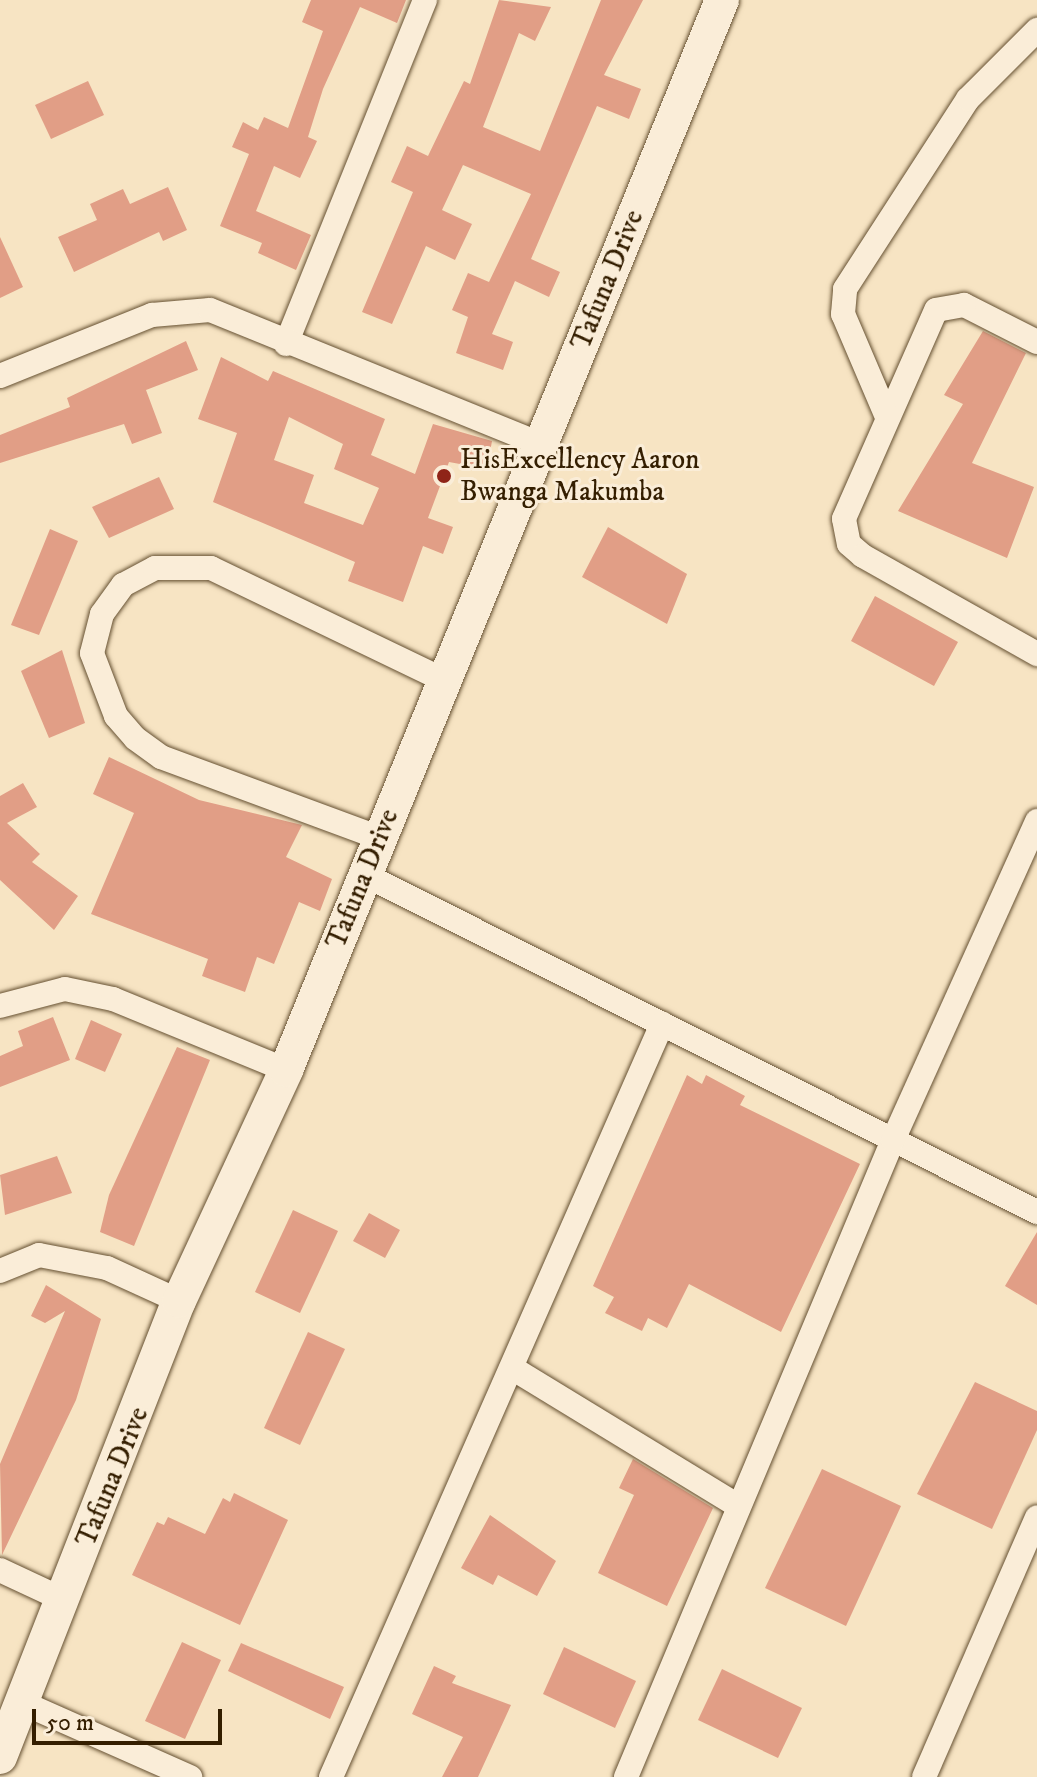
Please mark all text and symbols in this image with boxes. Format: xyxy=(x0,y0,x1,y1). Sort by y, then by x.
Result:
street label: Tafuna Drive xyxy=(565,205,651,355)
place label: HisExcellency Aaron Bwanga Makumba xyxy=(460,443,700,509)
marker: HisExcellency Aaron Bwanga Makumba xyxy=(435,467,453,485)
street label: Tafuna Drive xyxy=(320,804,406,954)
street label: Tafuna Drive xyxy=(70,1402,156,1552)
scale bar xyxy=(36,1693,226,1743)
text: 50 m xyxy=(46,1708,94,1738)

